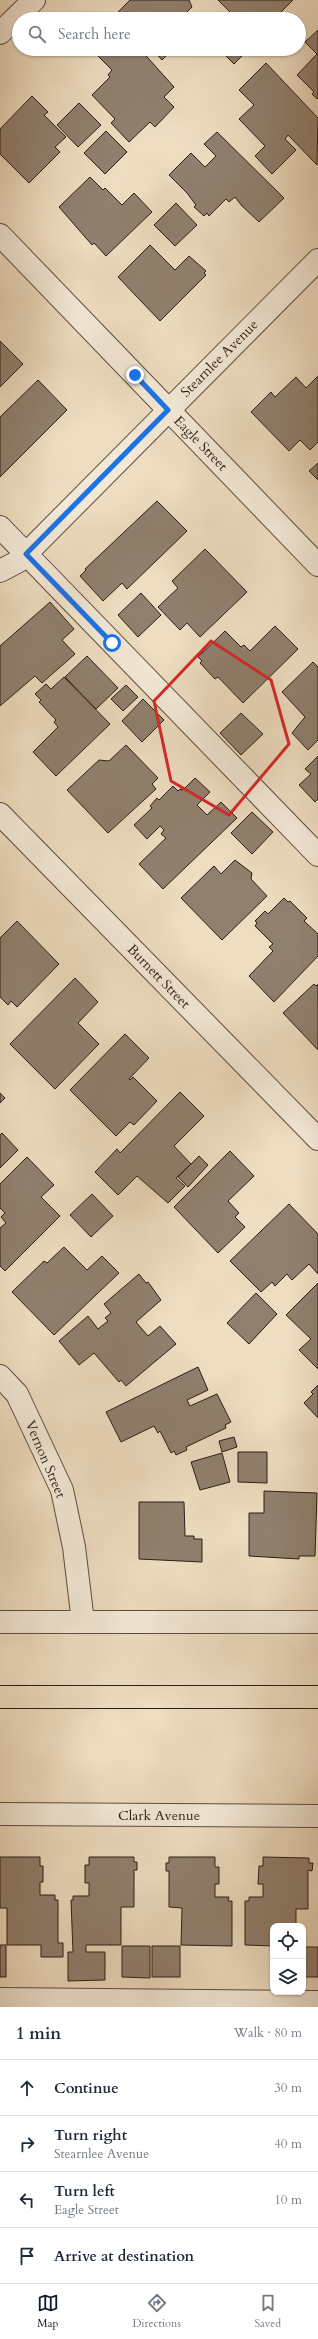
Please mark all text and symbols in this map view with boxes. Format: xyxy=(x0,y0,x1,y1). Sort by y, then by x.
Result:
search box xyxy=(12,12,306,56)
icon: search xyxy=(26,23,48,45)
text: Search here xyxy=(58,24,131,44)
street label: Stearnlee Avenue xyxy=(176,315,262,401)
route end xyxy=(126,366,144,384)
street label: Eagle Street xyxy=(170,412,232,475)
route start xyxy=(103,634,121,652)
street label: Burnett Street xyxy=(123,940,195,1013)
street label: Vernon Street xyxy=(21,1417,71,1501)
street label: Clark Avenue xyxy=(118,1806,200,1825)
map controls xyxy=(270,1923,306,1995)
button: locate xyxy=(270,1923,306,1959)
button: layers xyxy=(270,1959,306,1995)
text: 1 min xyxy=(16,2022,61,2045)
text: Walk · 80 m xyxy=(234,2024,302,2042)
icon: ahead xyxy=(16,2077,38,2099)
text: Continue xyxy=(54,2078,119,2098)
text: 30 m xyxy=(274,2079,302,2097)
text: Turn right xyxy=(54,2125,127,2145)
icon: right xyxy=(16,2133,38,2155)
text: 40 m xyxy=(274,2135,302,2153)
text: Stearnlee Avenue xyxy=(54,2145,149,2163)
text: Turn left xyxy=(54,2181,115,2201)
icon: left xyxy=(16,2189,38,2211)
text: 10 m xyxy=(274,2191,302,2209)
text: Eagle Street xyxy=(54,2201,119,2219)
icon: arrive xyxy=(16,2245,38,2267)
text: Arrive at destination xyxy=(54,2246,194,2266)
tab: Map xyxy=(37,2292,59,2331)
tab: Directions xyxy=(132,2292,181,2331)
tab: Saved xyxy=(255,2292,281,2331)

